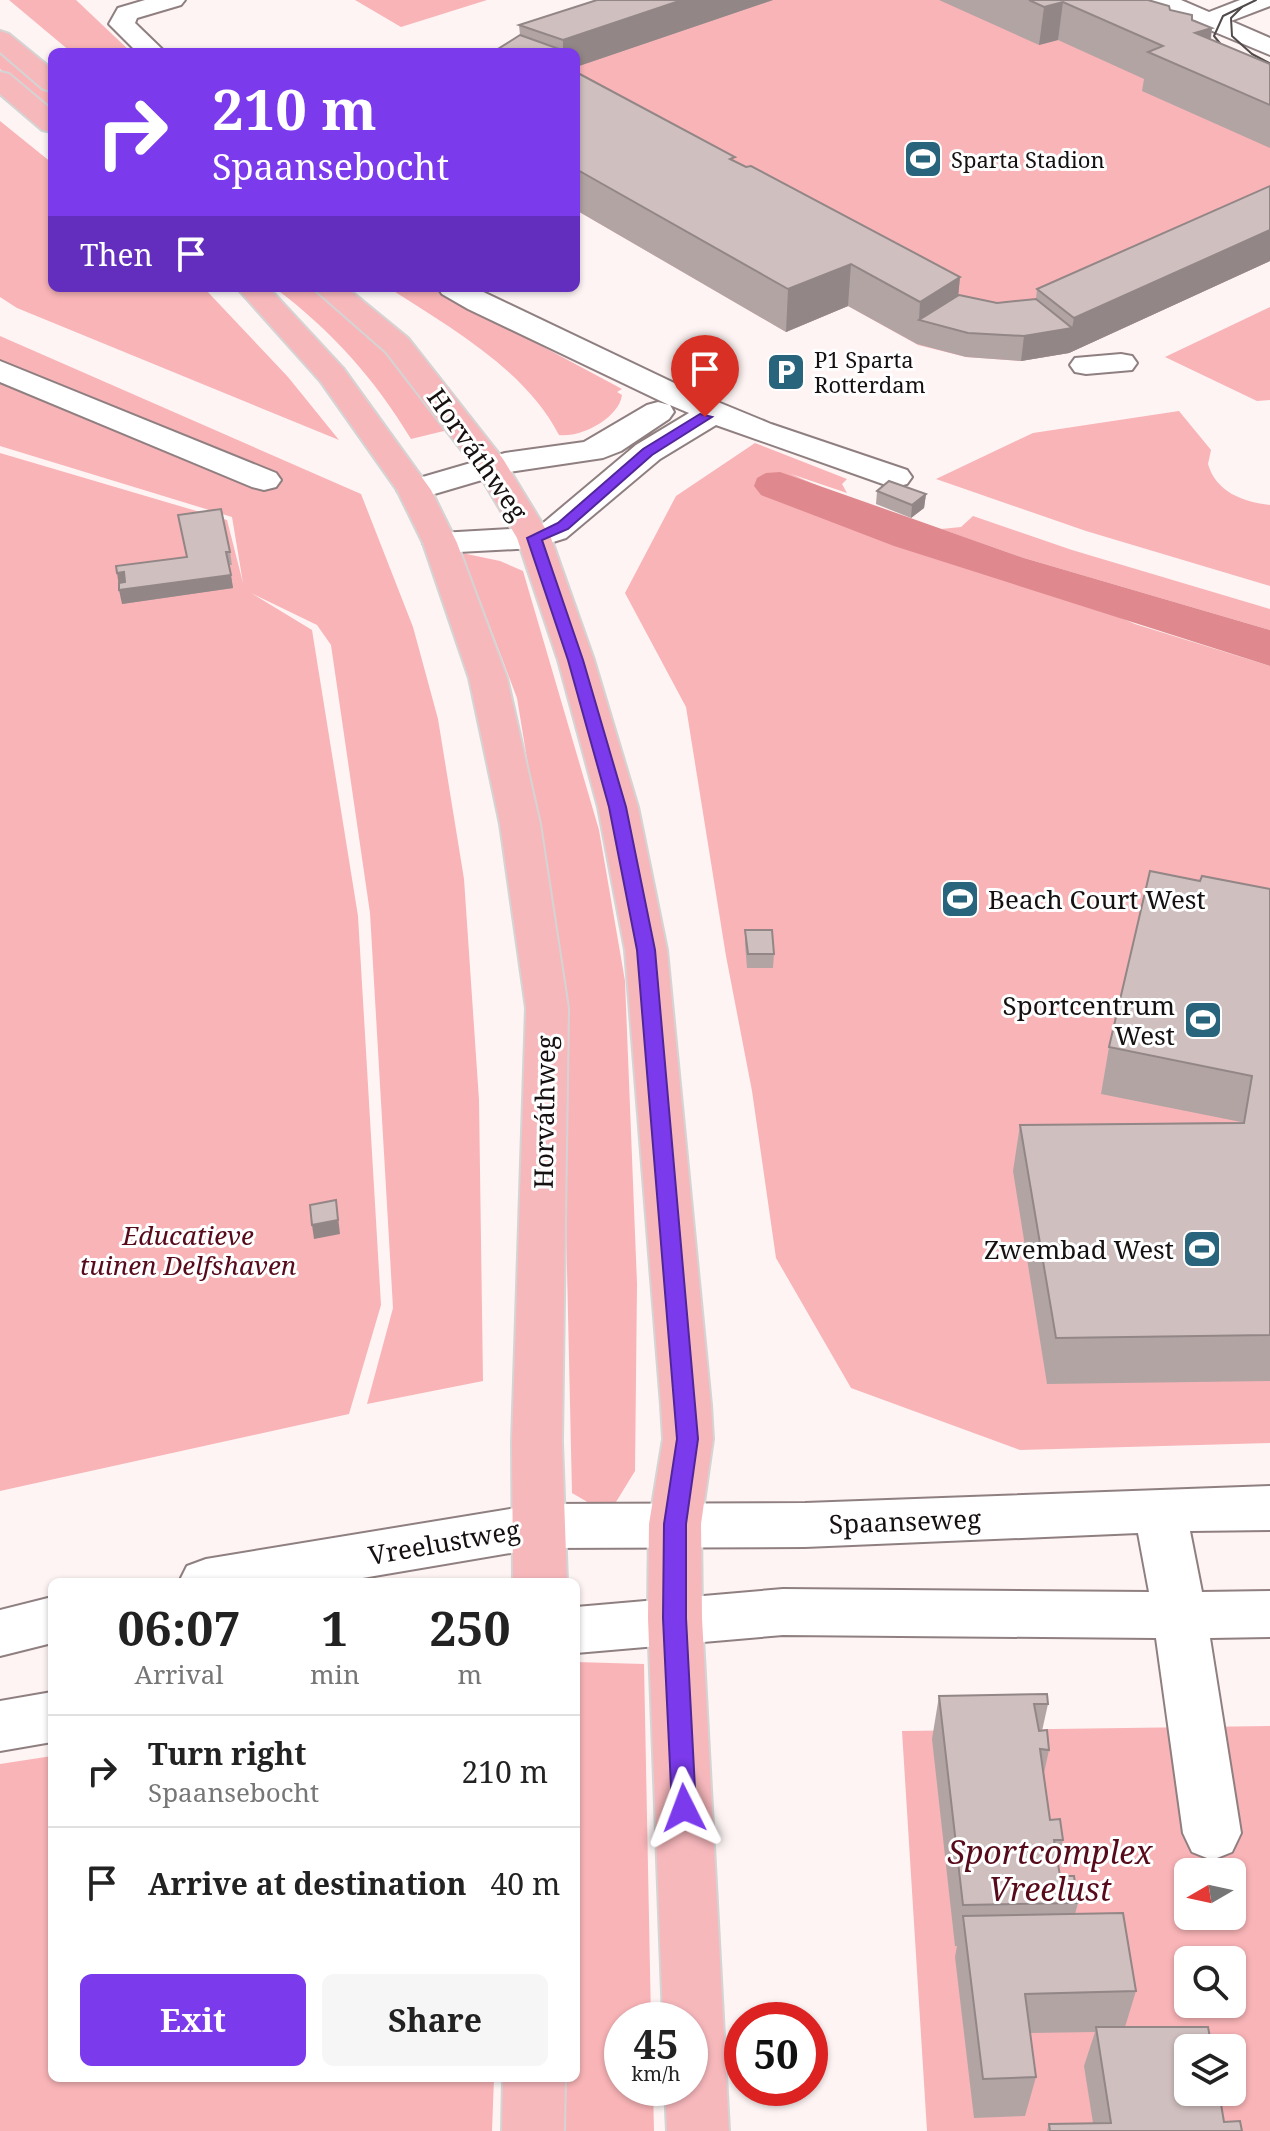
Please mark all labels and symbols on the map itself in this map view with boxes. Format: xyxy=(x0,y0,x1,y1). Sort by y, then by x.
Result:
sports icon: Sparta Stadion xyxy=(902,138,944,180)
place label: Sparta Stadion xyxy=(951,144,1105,174)
pin xyxy=(671,335,739,417)
place label: P1 Sparta Rotterdam xyxy=(814,344,926,399)
parking icon: P1 Sparta Rotterdam xyxy=(765,351,807,393)
street label: Horváthweg xyxy=(419,381,537,527)
sports icon: Beach Court West xyxy=(939,878,981,920)
place label: Beach Court West xyxy=(988,881,1206,917)
place label: Sportcentrum West xyxy=(1003,987,1175,1053)
sports icon: Sportcentrum West xyxy=(1182,999,1224,1041)
street label: Horváthweg xyxy=(525,1035,563,1189)
park label: Educatieve tuinen Delfshaven xyxy=(80,1217,297,1283)
sports icon: Zwembad West xyxy=(1181,1228,1223,1270)
place label: Zwembad West xyxy=(984,1231,1174,1267)
street label: Spaanseweg xyxy=(828,1500,982,1542)
street label: Vreelustweg xyxy=(365,1511,523,1573)
position arrow xyxy=(642,1766,726,1850)
park label: Sportcomplex Vreelust xyxy=(947,1830,1153,1910)
north arrow xyxy=(1174,1858,1246,1930)
speed limit sign: 50 xyxy=(724,2002,828,2106)

